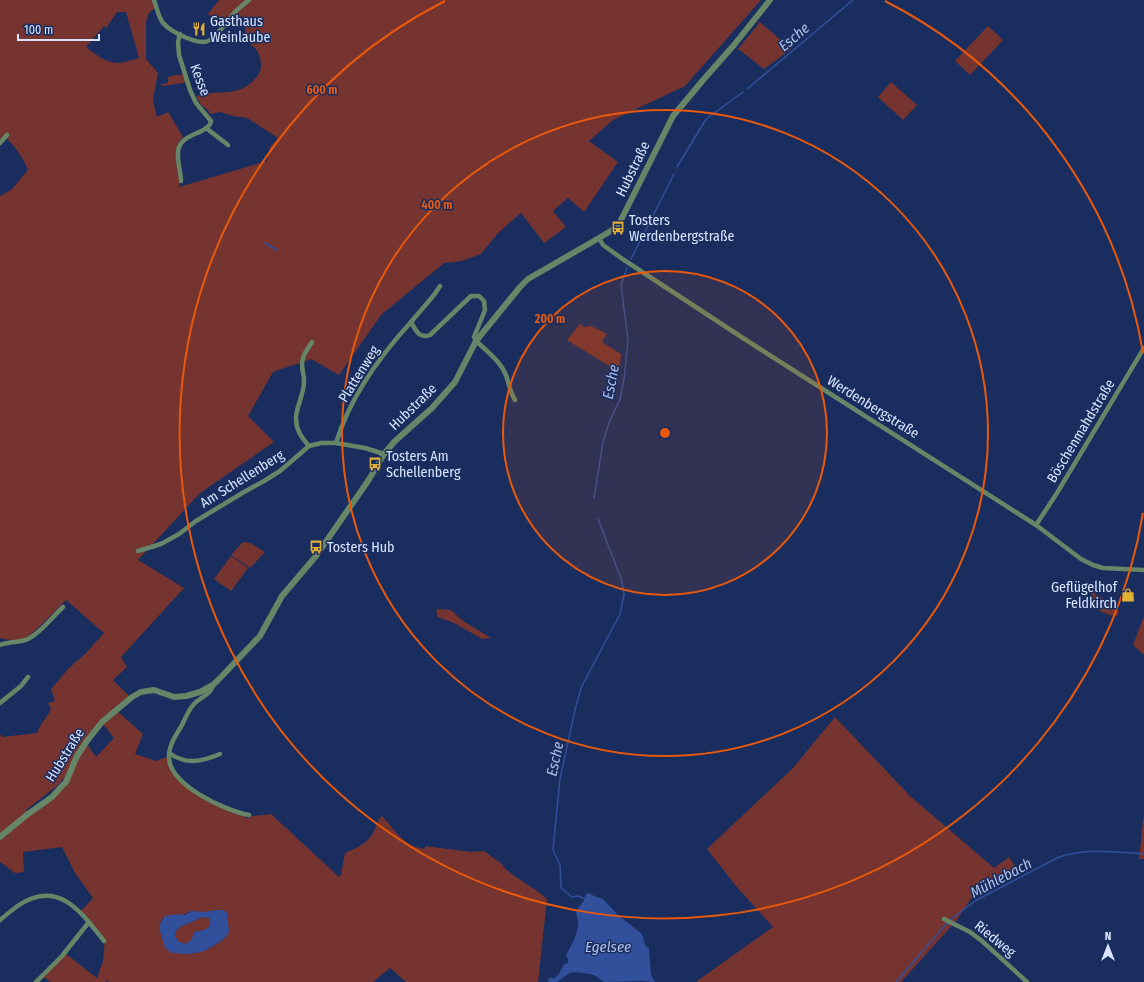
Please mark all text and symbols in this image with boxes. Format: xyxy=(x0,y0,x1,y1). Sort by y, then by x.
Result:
place label: Gasthaus Weinlaube xyxy=(210,13,270,46)
scale bar xyxy=(18,16,99,42)
water label: Esche xyxy=(775,19,813,55)
restaurant icon: Gasthaus Weinlaube xyxy=(191,21,207,37)
text: 100 m xyxy=(24,23,53,37)
street label: Kesse xyxy=(186,62,214,98)
text: 600 m xyxy=(306,83,338,97)
street label: Hubstraße xyxy=(612,138,654,199)
text: 400 m xyxy=(422,198,452,212)
place label: Tosters Werdenbergstraße xyxy=(629,212,734,245)
bus stop icon: Tosters Werdenbergstraße xyxy=(610,220,626,236)
text: 200 m xyxy=(534,312,565,326)
street label: Plattenweg xyxy=(335,342,383,405)
water label: Esche xyxy=(599,363,623,401)
street label: Werdenbergstraße xyxy=(824,372,922,442)
street label: Böschenmahdstraße xyxy=(1043,376,1119,486)
street label: Hubstraße xyxy=(386,380,440,434)
centre of rings xyxy=(658,426,672,440)
street label: Am Schellenberg xyxy=(197,446,288,512)
place label: Tosters Am Schellenberg xyxy=(386,448,461,481)
bus stop icon: Tosters Am Schellenberg xyxy=(367,456,383,472)
bus stop icon: Tosters Hub xyxy=(308,539,324,555)
place label: Tosters Hub xyxy=(327,539,395,556)
place label: Geflügelhof Feldkirch xyxy=(1051,579,1119,612)
shop icon: Geflügelhof Feldkirch xyxy=(1120,587,1136,603)
street label: Hubstraße xyxy=(42,725,88,785)
water label: Esche xyxy=(543,740,567,778)
water label: Mühlebach xyxy=(967,854,1035,902)
street label: Riedweg xyxy=(971,917,1019,961)
north arrow xyxy=(1088,926,1128,966)
text: N xyxy=(1105,930,1111,943)
water label: Egelsee xyxy=(585,938,631,956)

